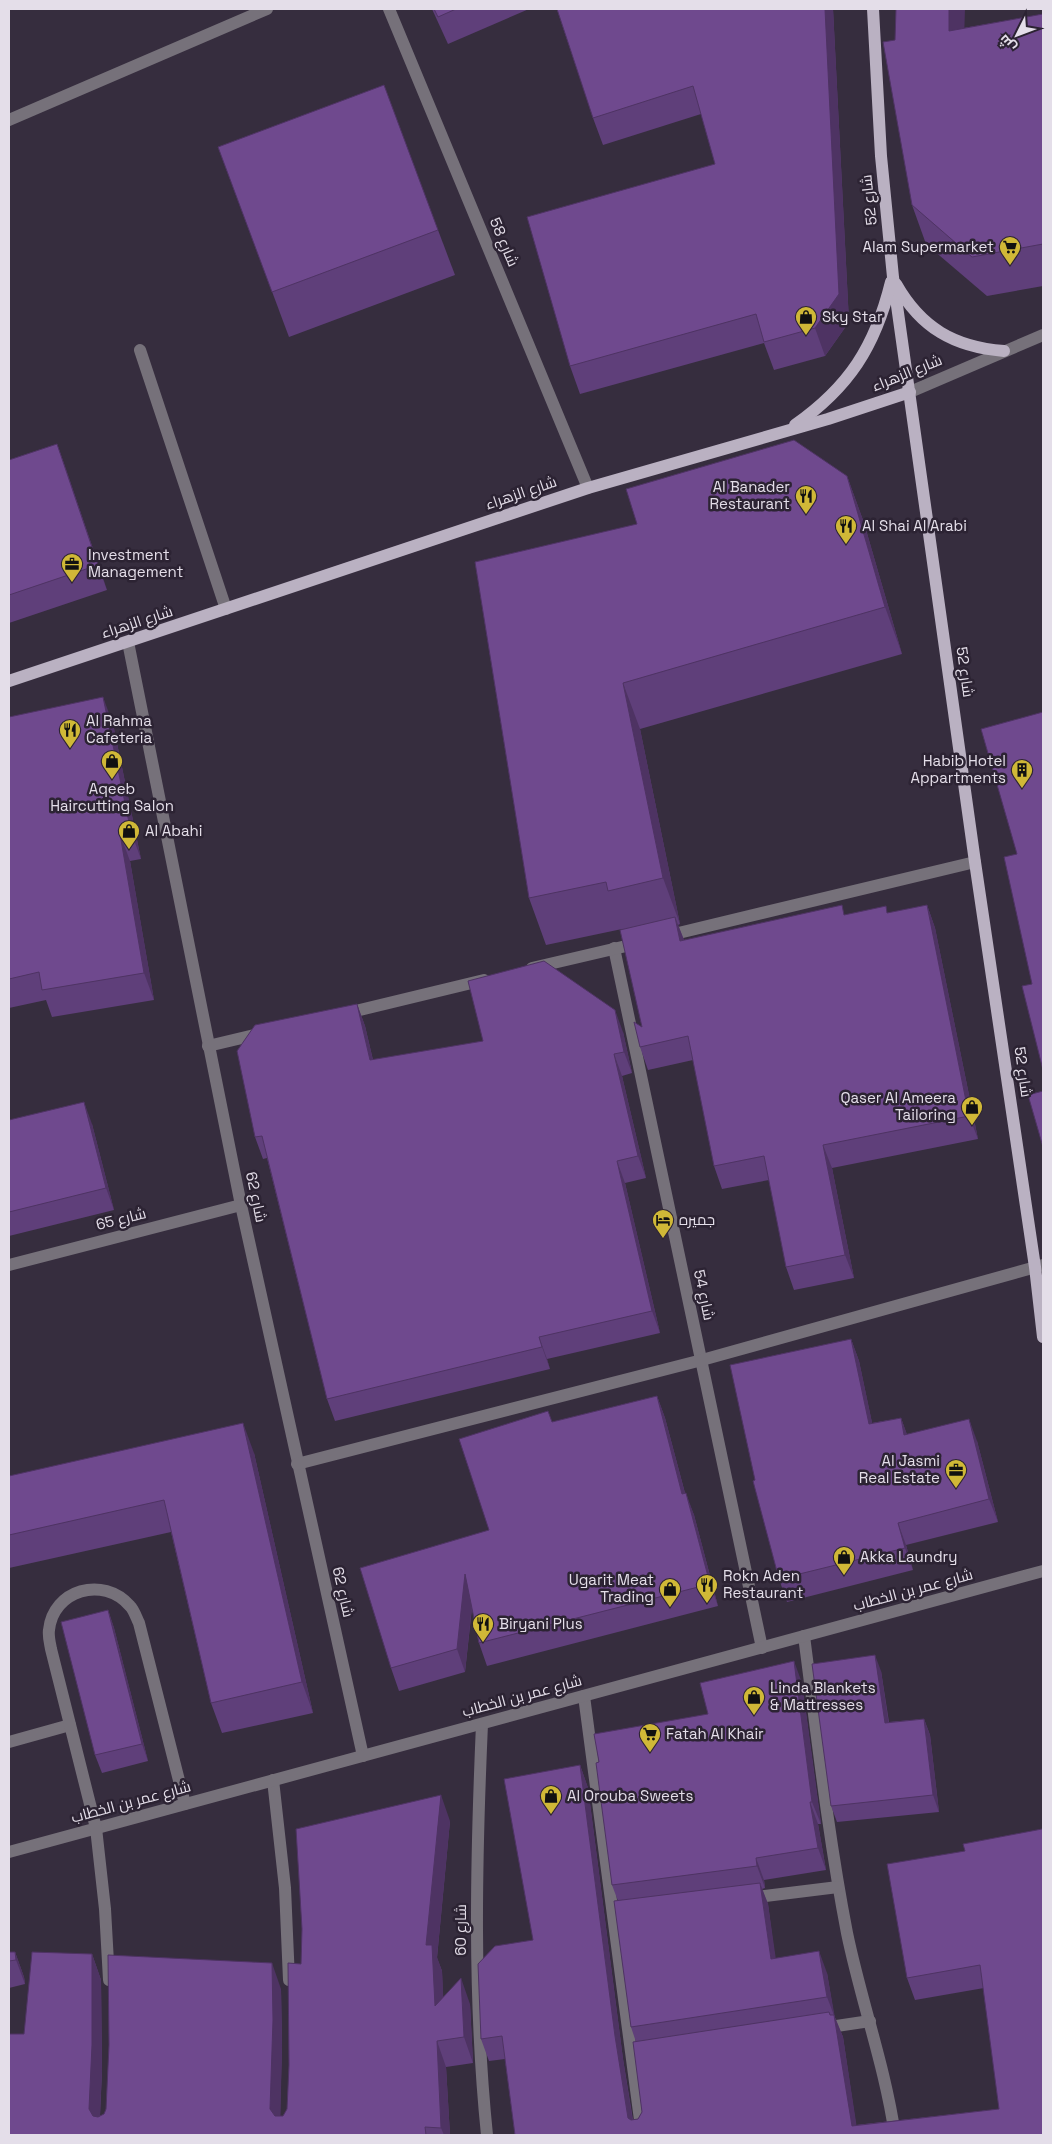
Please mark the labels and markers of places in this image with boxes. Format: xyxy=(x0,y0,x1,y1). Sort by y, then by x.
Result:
supermarket icon: Alam Supermarket xyxy=(998,235,1022,266)
place label: Alam Supermarket xyxy=(863,237,994,256)
shop icon: Sky Star xyxy=(794,305,818,336)
place label: Sky Star xyxy=(822,307,883,326)
place label: Al Banader Restaurant xyxy=(710,477,790,513)
restaurant icon: Al Banader Restaurant xyxy=(794,484,818,515)
restaurant icon: Al Shai Al Arabi xyxy=(834,514,858,545)
place label: Al Shai Al Arabi xyxy=(862,516,967,535)
place label: Investment Management xyxy=(88,545,183,581)
office icon: Investment Management xyxy=(60,552,84,583)
place label: Al Rahma Cafeteria xyxy=(86,711,152,747)
restaurant icon: Al Rahma Cafeteria xyxy=(58,718,82,749)
shop icon: Aqeeb Haircutting Salon xyxy=(100,749,124,780)
place label: Habib Hotel Appartments xyxy=(910,751,1006,787)
building icon: Habib Hotel Appartments xyxy=(1010,758,1034,789)
place label: Aqeeb Haircutting Salon xyxy=(50,779,174,815)
shop icon: Al Abahi xyxy=(117,819,141,850)
place label: Al Abahi xyxy=(145,821,202,840)
place label: Qaser Al Ameera Tailoring xyxy=(840,1088,956,1124)
shop icon: Qaser Al Ameera Tailoring xyxy=(960,1095,984,1126)
hotel icon: جميره xyxy=(651,1208,675,1239)
place label: جميره xyxy=(679,1210,715,1229)
place label: Al Jasmi Real Estate xyxy=(859,1451,940,1487)
office icon: Al Jasmi Real Estate xyxy=(944,1458,968,1489)
shop icon: Akka Laundry xyxy=(832,1545,856,1576)
place label: Akka Laundry xyxy=(860,1547,957,1566)
place label: Rokn Aden Restaurant xyxy=(723,1566,804,1602)
place label: Ugarit Meat Trading xyxy=(569,1570,654,1606)
restaurant icon: Rokn Aden Restaurant xyxy=(695,1573,719,1604)
shop icon: Ugarit Meat Trading xyxy=(658,1577,682,1608)
restaurant icon: Biryani Plus xyxy=(471,1612,495,1643)
place label: Biryani Plus xyxy=(499,1614,583,1633)
place label: Linda Blankets & Mattresses xyxy=(770,1678,876,1714)
shop icon: Linda Blankets & Mattresses xyxy=(742,1685,766,1716)
supermarket icon: Fatah Al Khair xyxy=(638,1722,662,1753)
place label: Fatah Al Khair xyxy=(666,1724,764,1743)
shop icon: Al Orouba Sweets xyxy=(539,1784,563,1815)
place label: Al Orouba Sweets xyxy=(567,1786,693,1805)

